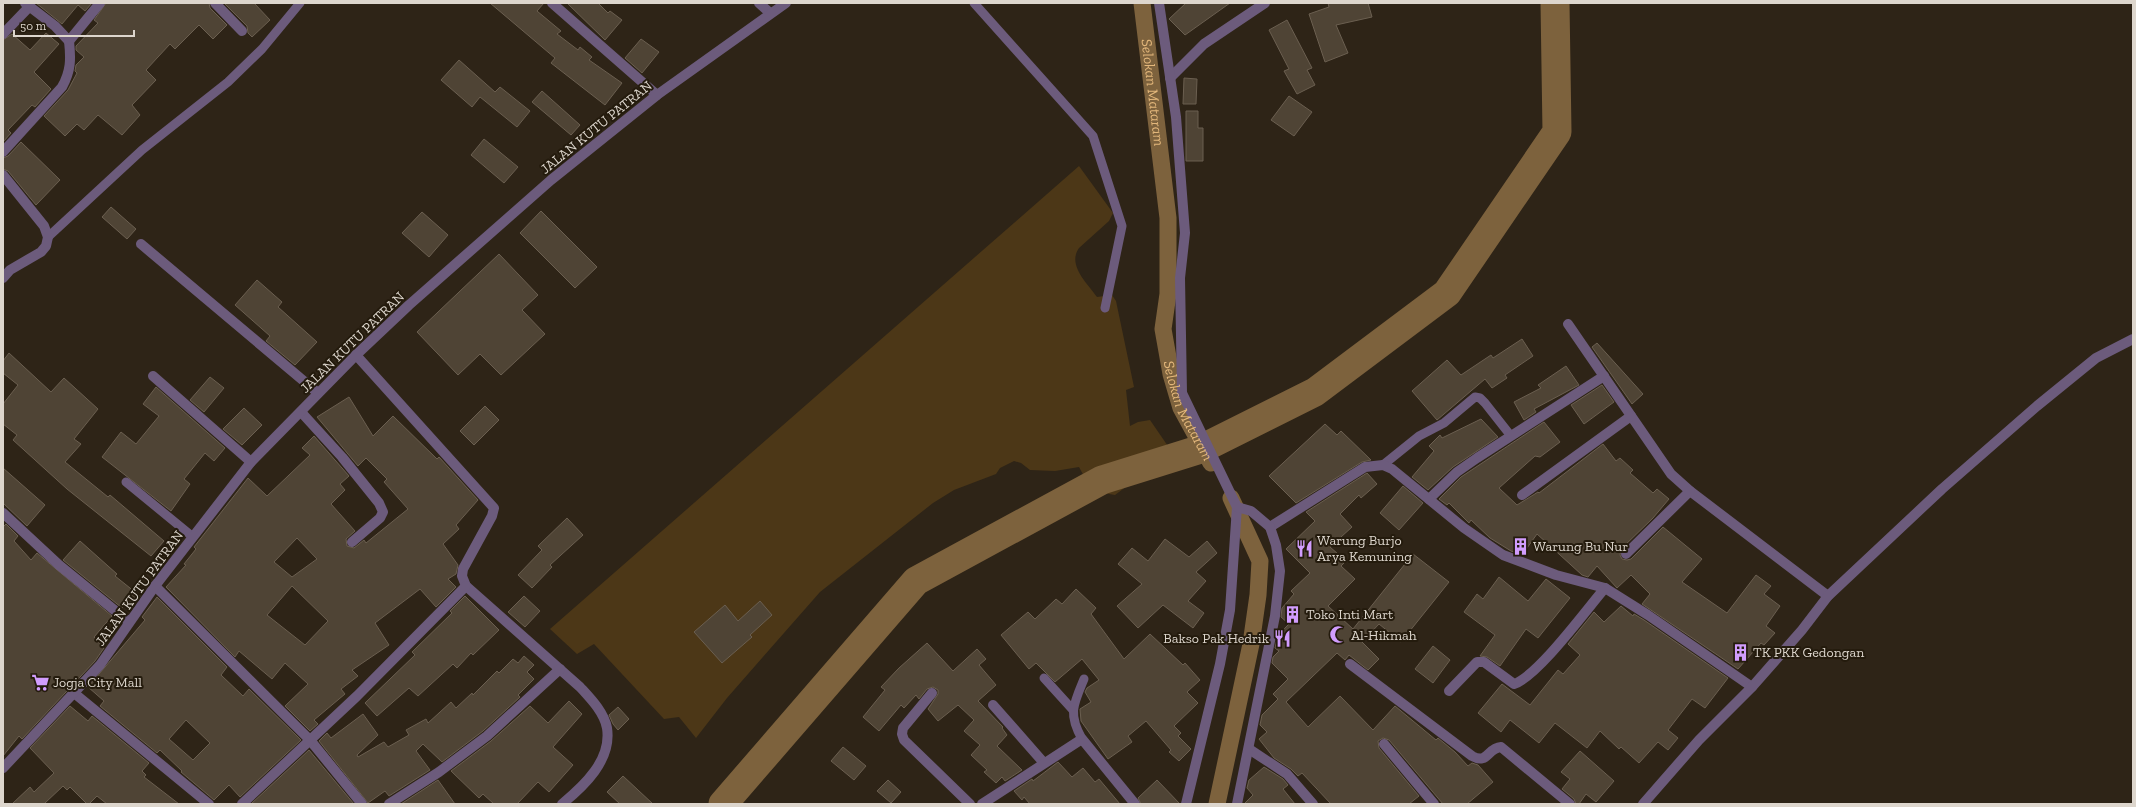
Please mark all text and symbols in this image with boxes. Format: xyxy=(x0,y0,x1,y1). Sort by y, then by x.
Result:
scale bar xyxy=(14,12,134,38)
text: 50 m xyxy=(20,19,47,33)
water label: Selokan Mataram xyxy=(1137,38,1168,147)
street label: JALAN KUTU PATRAN xyxy=(537,77,655,178)
street label: JALAN KUTU PATRAN xyxy=(297,288,408,397)
water label: Selokan Mataram xyxy=(1160,359,1217,464)
street label: JALAN KUTU PATRAN xyxy=(92,527,187,649)
place label: Warung Burjo Arya Kemuning xyxy=(1317,532,1412,565)
building icon: Warung Bu Nur xyxy=(1510,536,1530,556)
restaurant icon: Warung Burjo Arya Kemuning xyxy=(1294,538,1314,558)
place label: Warung Bu Nur xyxy=(1533,538,1628,555)
building icon: Toko Inti Mart xyxy=(1283,604,1303,624)
place label: Toko Inti Mart xyxy=(1306,606,1394,623)
mosque icon: Al-Hikmah xyxy=(1328,625,1348,645)
place label: Al-Hikmah xyxy=(1351,627,1417,644)
restaurant icon: Bakso Pak Hedrik xyxy=(1272,628,1292,648)
place label: Bakso Pak Hedrik xyxy=(1163,630,1270,647)
building icon: TK PKK Gedongan xyxy=(1730,642,1750,662)
place label: TK PKK Gedongan xyxy=(1753,644,1864,661)
supermarket icon: Jogja City Mall xyxy=(30,672,50,692)
place label: Jogja City Mall xyxy=(53,674,142,691)

